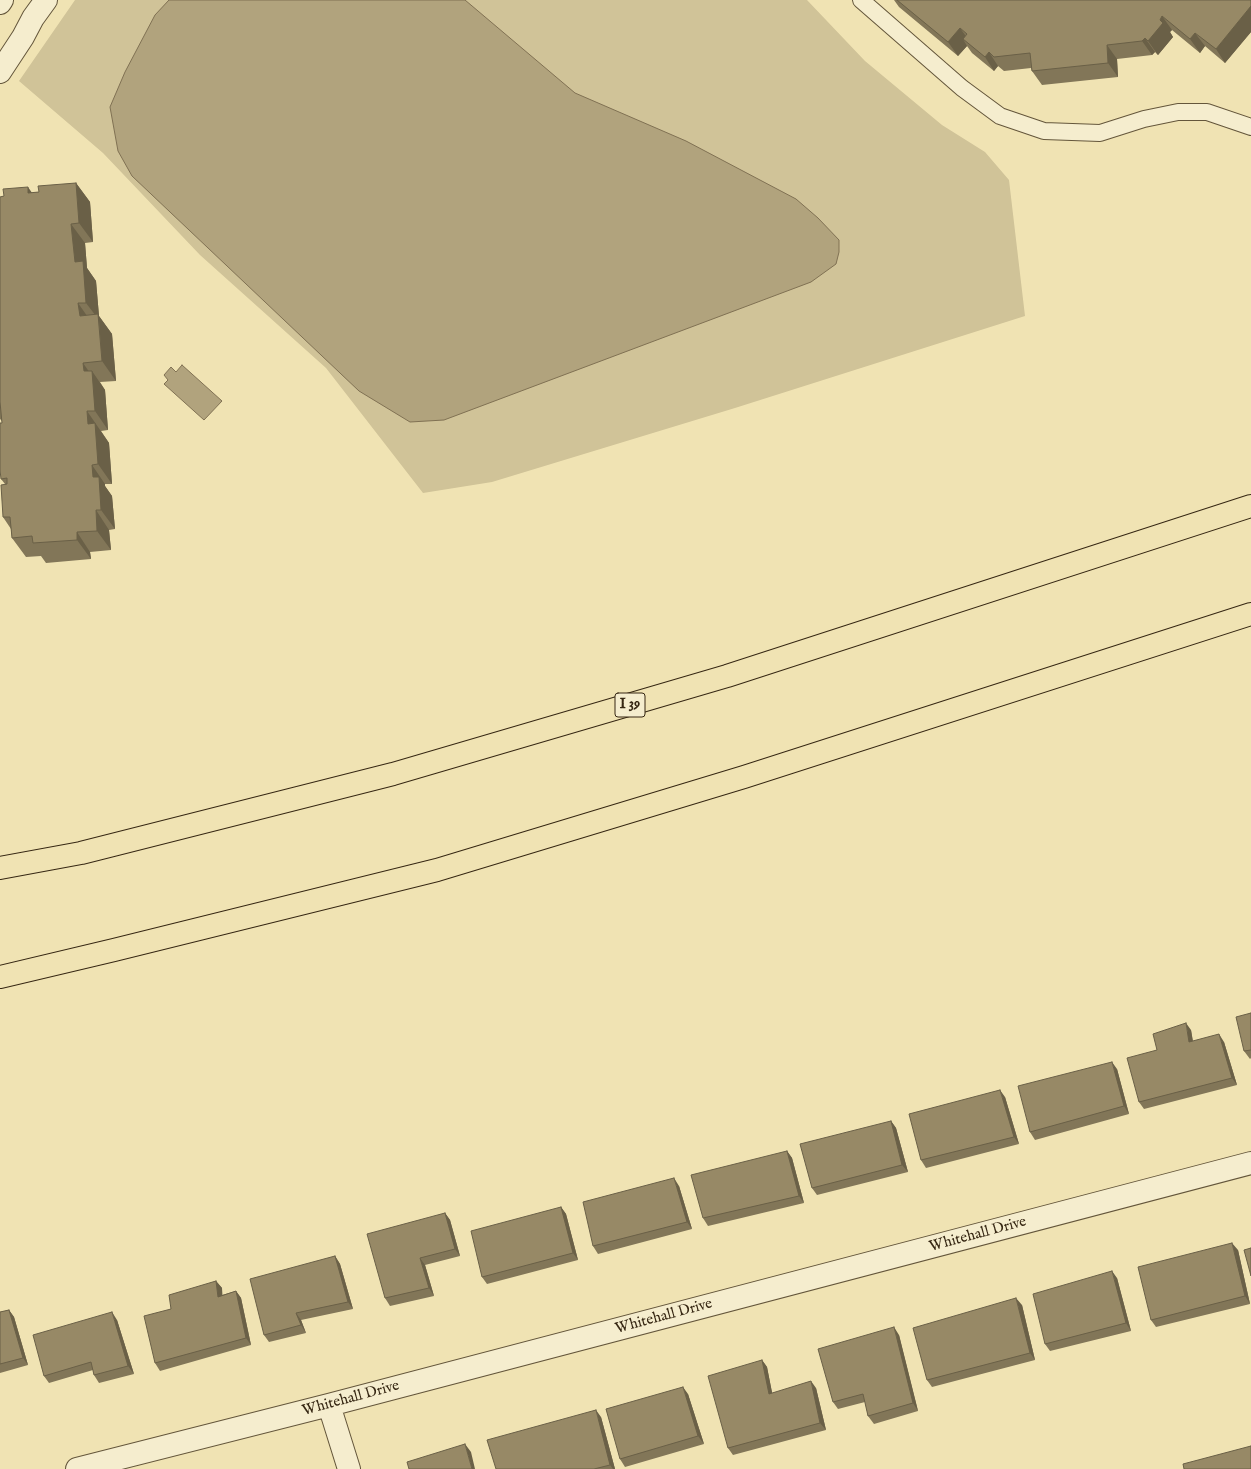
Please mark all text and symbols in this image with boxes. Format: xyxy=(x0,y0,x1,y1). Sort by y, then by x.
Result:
road number: I 39 xyxy=(615,693,645,717)
street label: Whitehall Drive xyxy=(927,1213,1029,1257)
street label: Whitehall Drive xyxy=(613,1295,715,1339)
street label: Whitehall Drive xyxy=(300,1377,402,1421)

